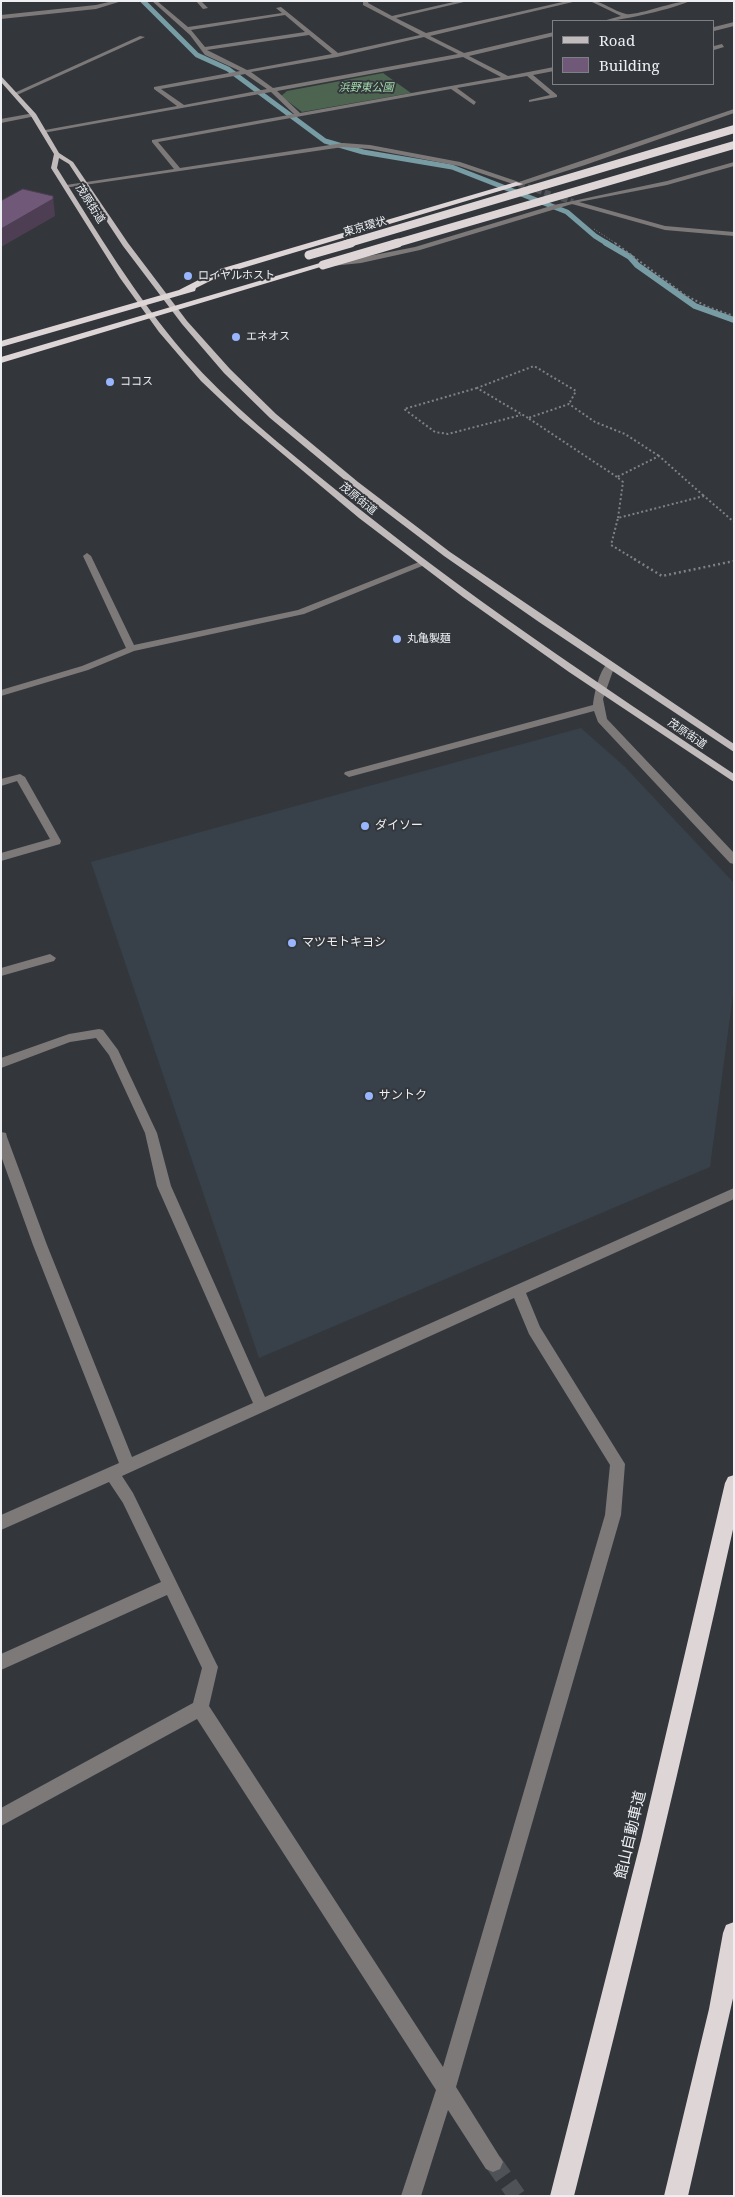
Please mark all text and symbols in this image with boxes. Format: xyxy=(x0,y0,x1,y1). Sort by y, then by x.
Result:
legend xyxy=(552,20,715,85)
text: Road xyxy=(599,30,635,50)
text: Building xyxy=(599,55,660,75)
park label: 浜野東公園 xyxy=(339,81,393,95)
street label: 茂原街道 xyxy=(72,182,108,226)
street label: 東京環状 xyxy=(342,215,388,239)
place label: ロイヤルホスト xyxy=(198,269,275,283)
marker: ロイヤルホスト xyxy=(182,270,194,282)
place label: エネオス xyxy=(246,330,290,344)
marker: エネオス xyxy=(230,331,242,343)
place label: ココス xyxy=(120,375,153,389)
marker: ココス xyxy=(104,376,116,388)
street label: 茂原街道 xyxy=(337,480,379,518)
place label: 丸亀製麺 xyxy=(407,632,451,646)
marker: 丸亀製麺 xyxy=(391,633,403,645)
street label: 茂原街道 xyxy=(665,716,709,752)
place label: ダイソー xyxy=(375,819,423,833)
marker: ダイソー xyxy=(359,820,371,832)
place label: マツモトキヨシ xyxy=(302,936,386,950)
marker: マツモトキヨシ xyxy=(286,937,298,949)
place label: サントク xyxy=(379,1089,427,1103)
marker: サントク xyxy=(363,1090,375,1102)
street label: 館山自動車道 xyxy=(612,1789,650,1881)

